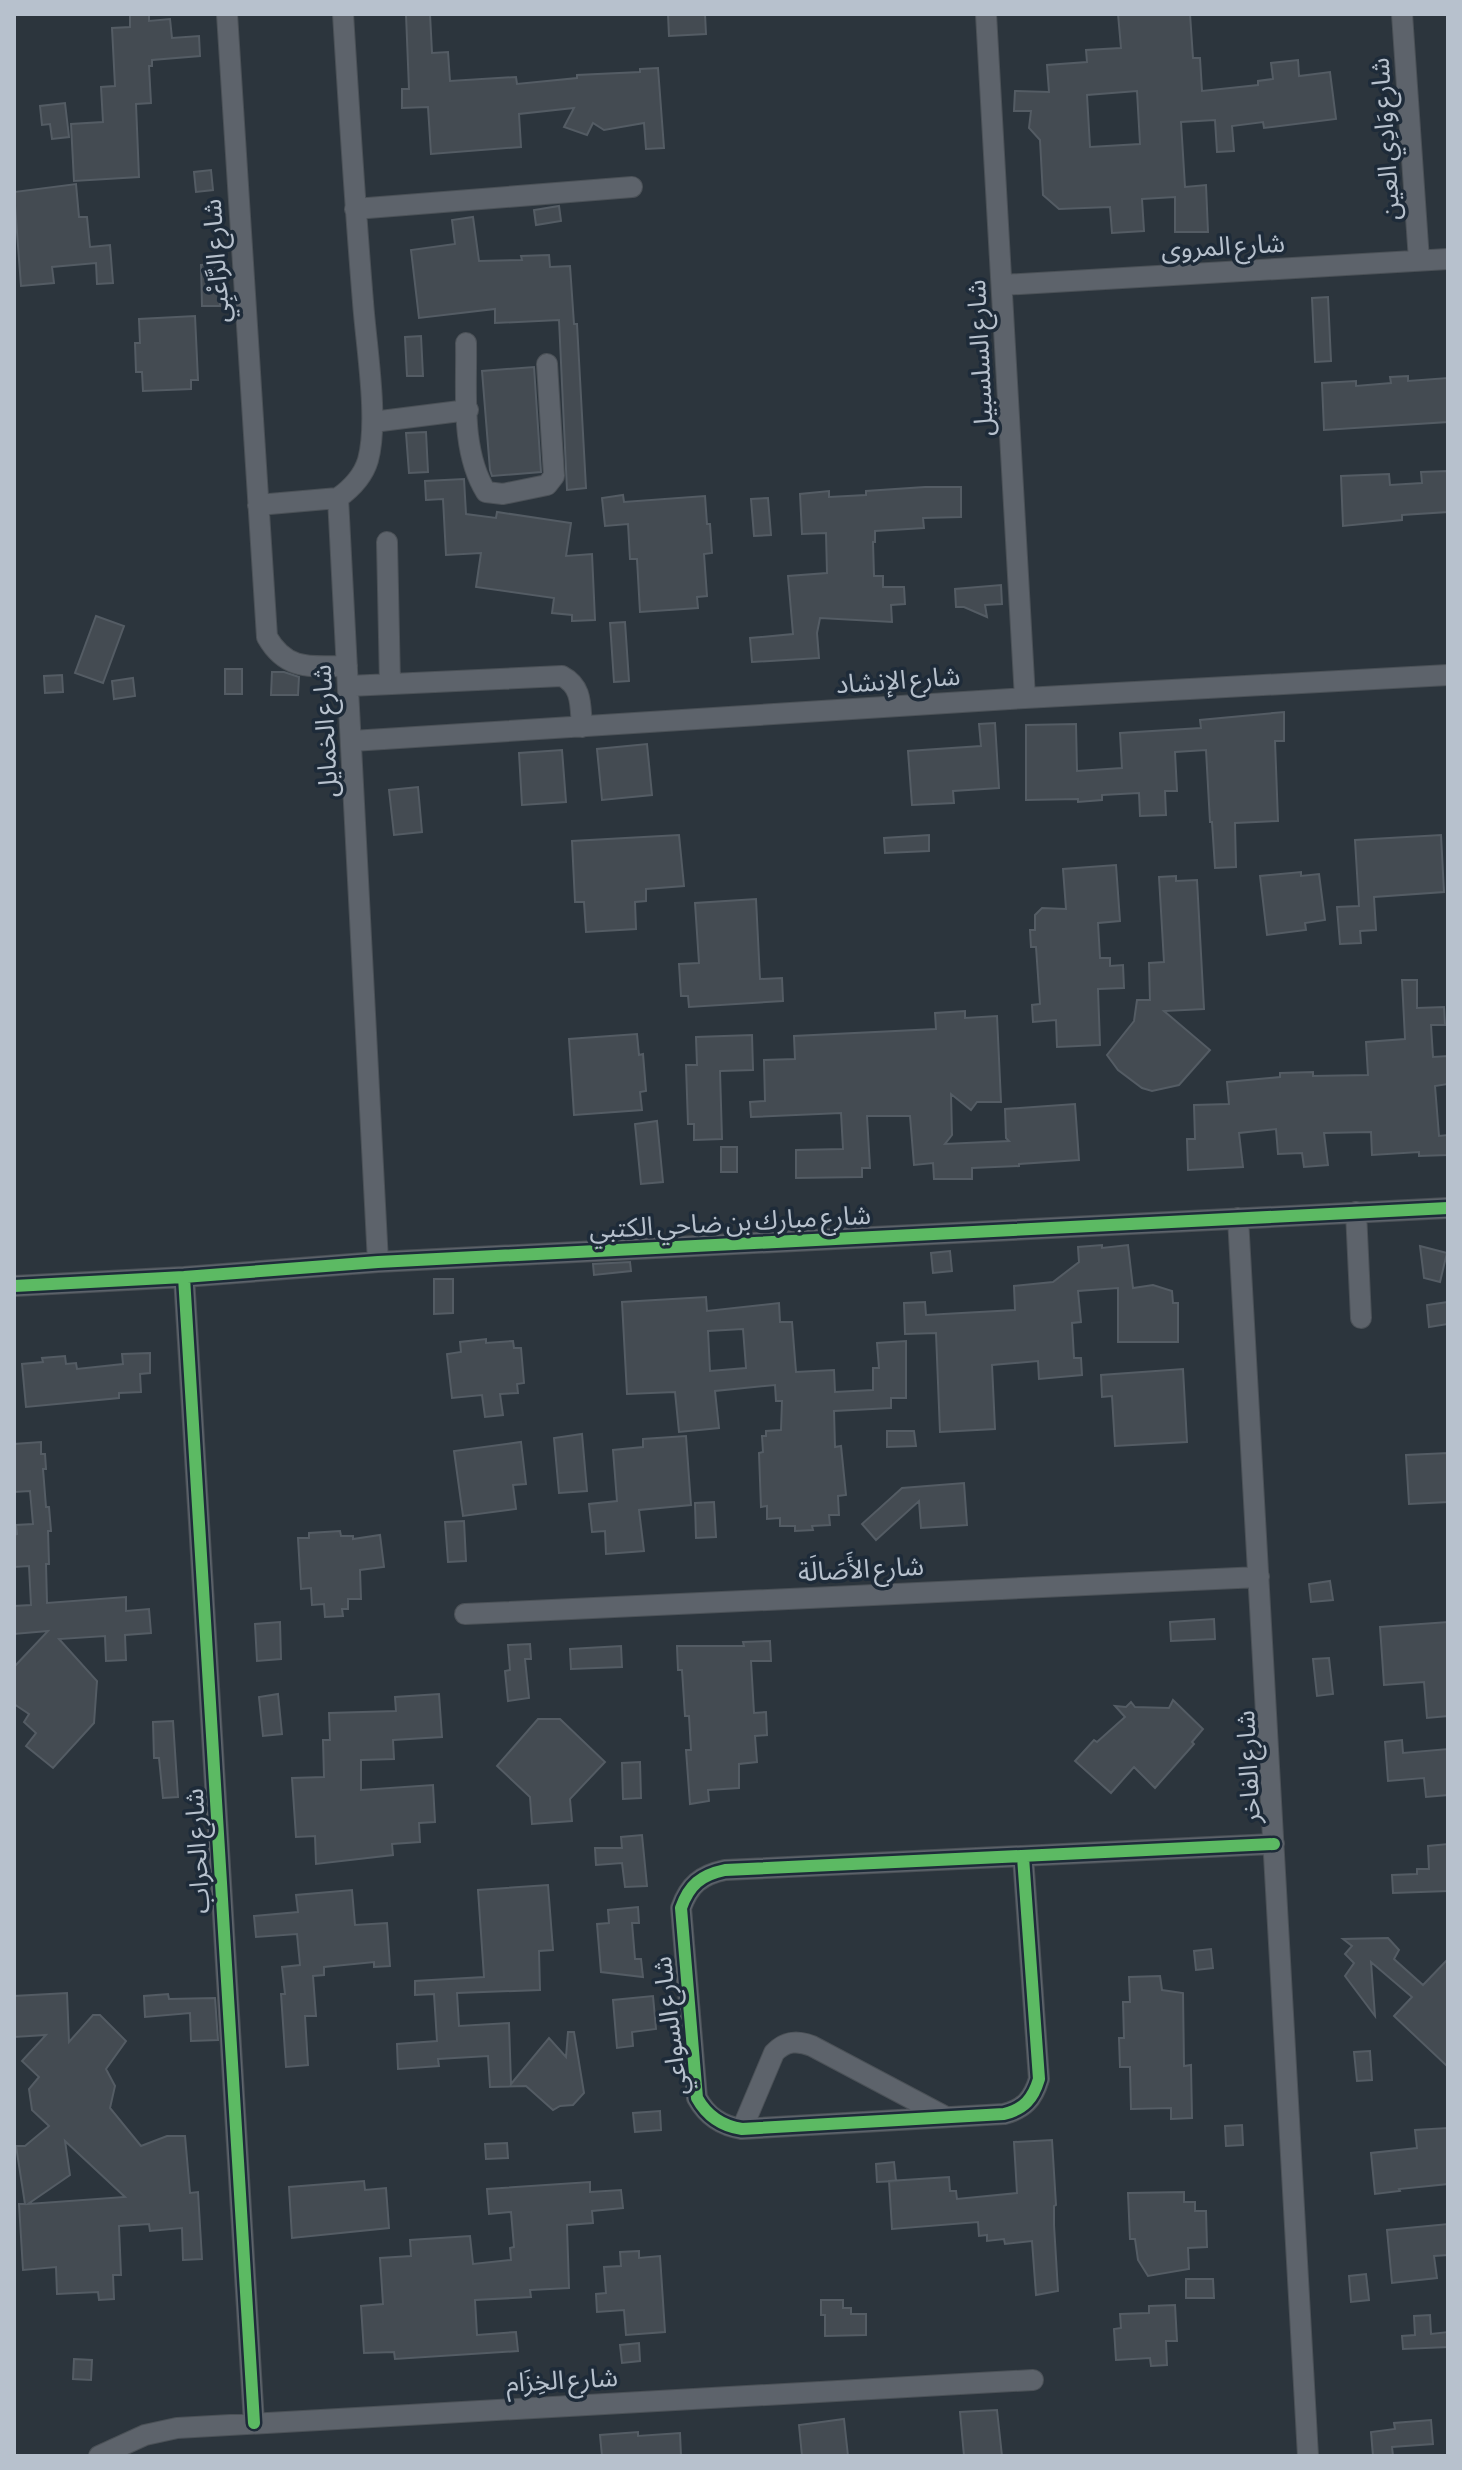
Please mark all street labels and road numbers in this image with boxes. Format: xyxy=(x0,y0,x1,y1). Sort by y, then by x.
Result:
street label: شارع وَادِي العين xyxy=(1364,56,1411,221)
street label: شارع الرَّاعْبِي xyxy=(197,198,240,324)
street label: شارع المروى xyxy=(1160,228,1286,268)
street label: شارع السلسبيل xyxy=(961,279,1003,437)
street label: شارع الإنشاد xyxy=(835,661,961,703)
street label: شارع الخمايل xyxy=(307,664,347,798)
street label: شارع مبارك بن ضاحي الكتبي xyxy=(588,1200,872,1249)
street label: شارع الأَصَالَة xyxy=(797,1548,925,1591)
street label: شارع الفاخر xyxy=(1230,1709,1270,1825)
street label: شارع الحراب xyxy=(179,1787,219,1914)
street label: شارع السواعي xyxy=(647,1954,698,2097)
street label: شارع الخِزَام xyxy=(505,2362,619,2403)

